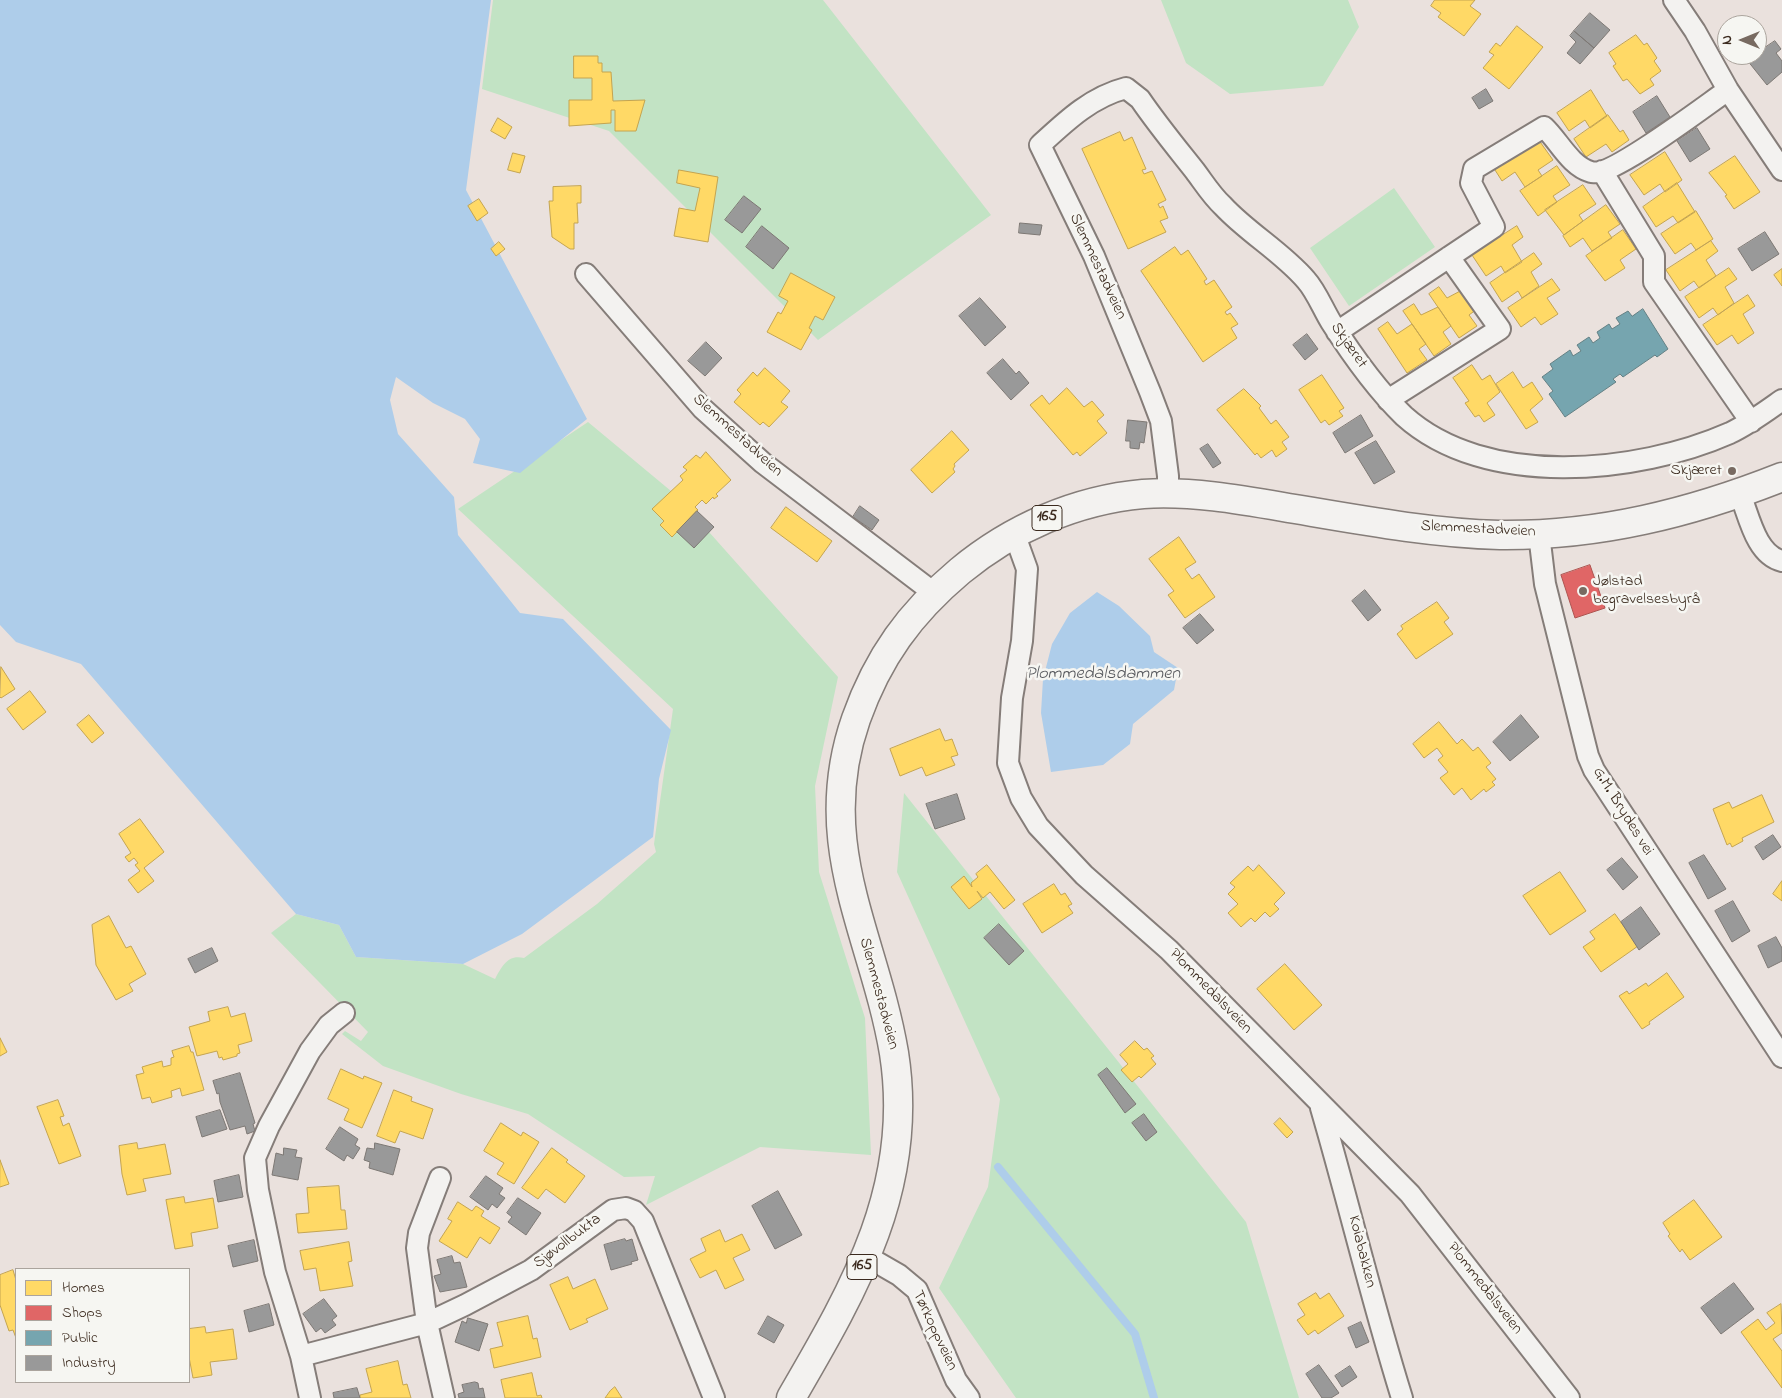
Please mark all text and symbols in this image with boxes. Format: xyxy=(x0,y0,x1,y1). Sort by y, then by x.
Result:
north arrow xyxy=(1717,15,1767,65)
text: N xyxy=(1717,35,1738,45)
street label: Slemmestadveien xyxy=(1064,211,1130,323)
street label: Skjæret xyxy=(1325,319,1371,373)
street label: Slemmestadveien xyxy=(688,390,786,482)
place label: Skjæret xyxy=(1671,461,1722,481)
marker: Skjæret xyxy=(1726,465,1738,477)
road number: 165 xyxy=(1032,506,1062,530)
street label: Slemmestadveien xyxy=(1420,517,1536,543)
place label: Jølstad begravelsesbyrå xyxy=(1593,572,1700,610)
marker: Jølstad begravelsesbyrå xyxy=(1577,585,1589,597)
water label: Plommedalsdammen xyxy=(1026,664,1180,686)
street label: G.M. Brydes vei xyxy=(1587,764,1657,860)
street label: Slemmestadveien xyxy=(854,936,902,1052)
street label: Plommedalsveien xyxy=(1164,945,1256,1039)
street label: Sjøvollbukta xyxy=(530,1210,606,1274)
street label: Koiabakken xyxy=(1343,1214,1379,1290)
street label: Plommedalsveien xyxy=(1442,1239,1526,1339)
road number: 165 xyxy=(847,1254,877,1280)
legend xyxy=(15,1268,190,1383)
text: Homes xyxy=(62,1277,105,1299)
street label: Tørkoppveien xyxy=(907,1288,961,1374)
text: Shops xyxy=(62,1302,102,1324)
text: Public xyxy=(62,1327,98,1349)
text: Industry xyxy=(62,1352,116,1374)

